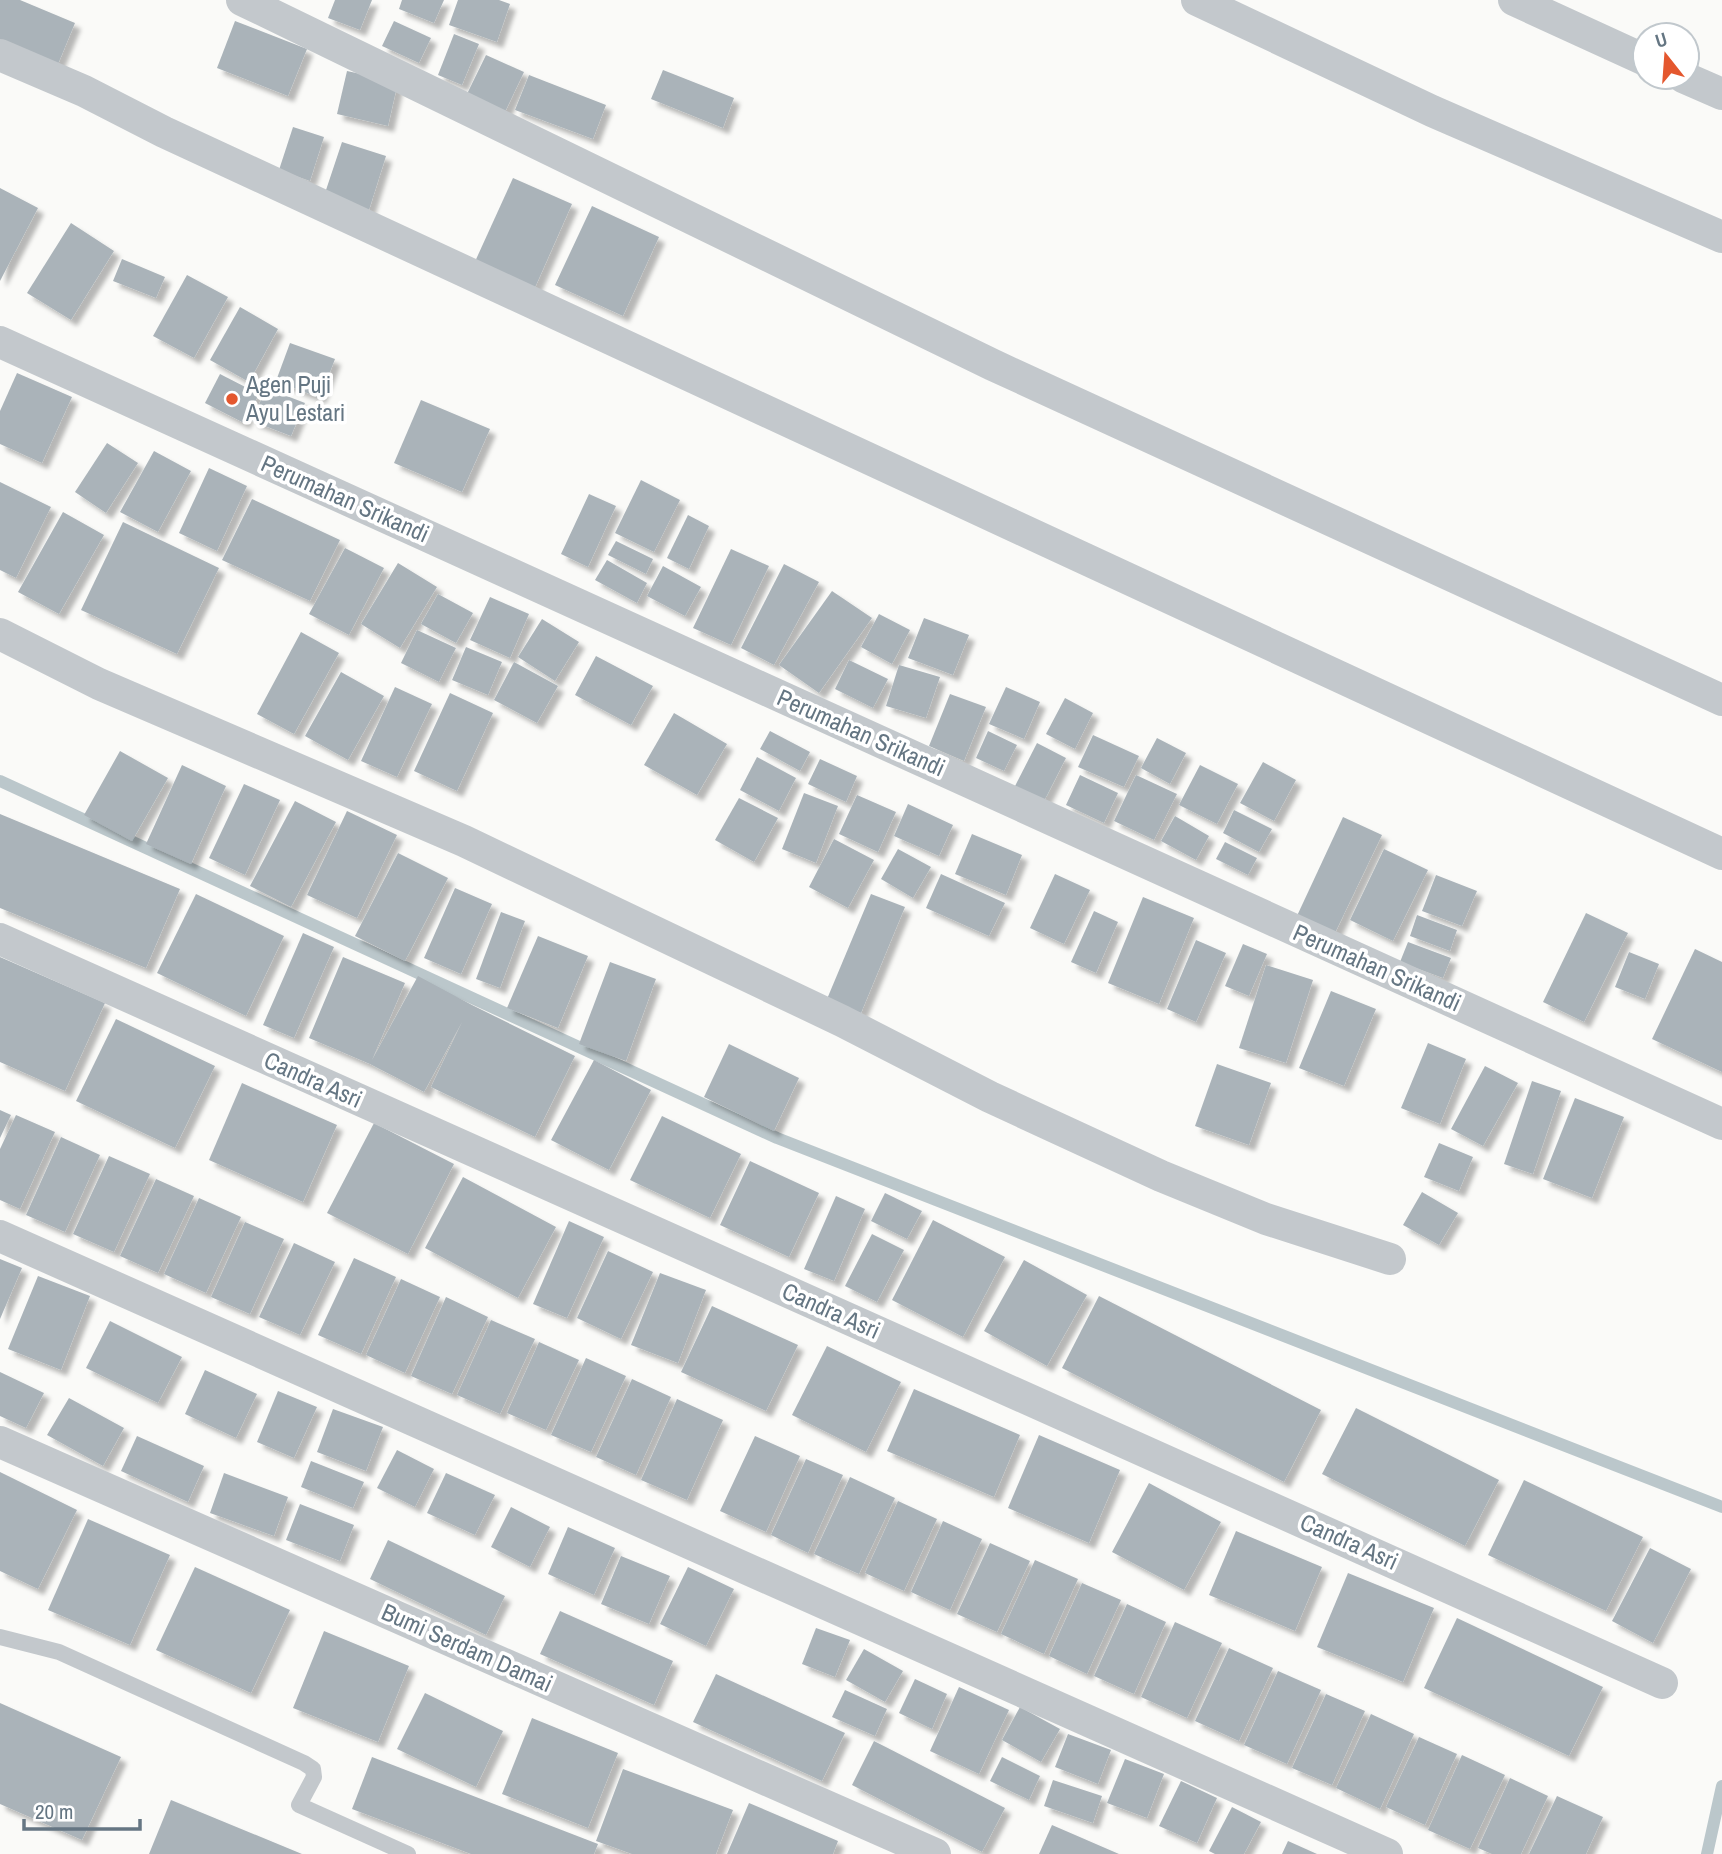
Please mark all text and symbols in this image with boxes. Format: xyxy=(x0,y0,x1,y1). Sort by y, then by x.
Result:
north arrow xyxy=(1631,21,1701,91)
text: U xyxy=(1652,26,1670,54)
place label: Agen Puji Ayu Lestari xyxy=(245,368,345,428)
marker: Agen Puji Ayu Lestari xyxy=(224,391,240,407)
street label: Perumahan Srikandi xyxy=(256,447,434,549)
street label: Perumahan Srikandi xyxy=(772,681,950,783)
street label: Perumahan Srikandi xyxy=(1288,916,1466,1018)
street label: Candra Asri xyxy=(259,1043,367,1115)
street label: Candra Asri xyxy=(777,1274,885,1346)
street label: Candra Asri xyxy=(1295,1505,1403,1577)
street label: Bumi Serdam Damai xyxy=(377,1595,558,1699)
scale bar xyxy=(24,1787,140,1831)
text: 20 m xyxy=(35,1797,73,1826)

